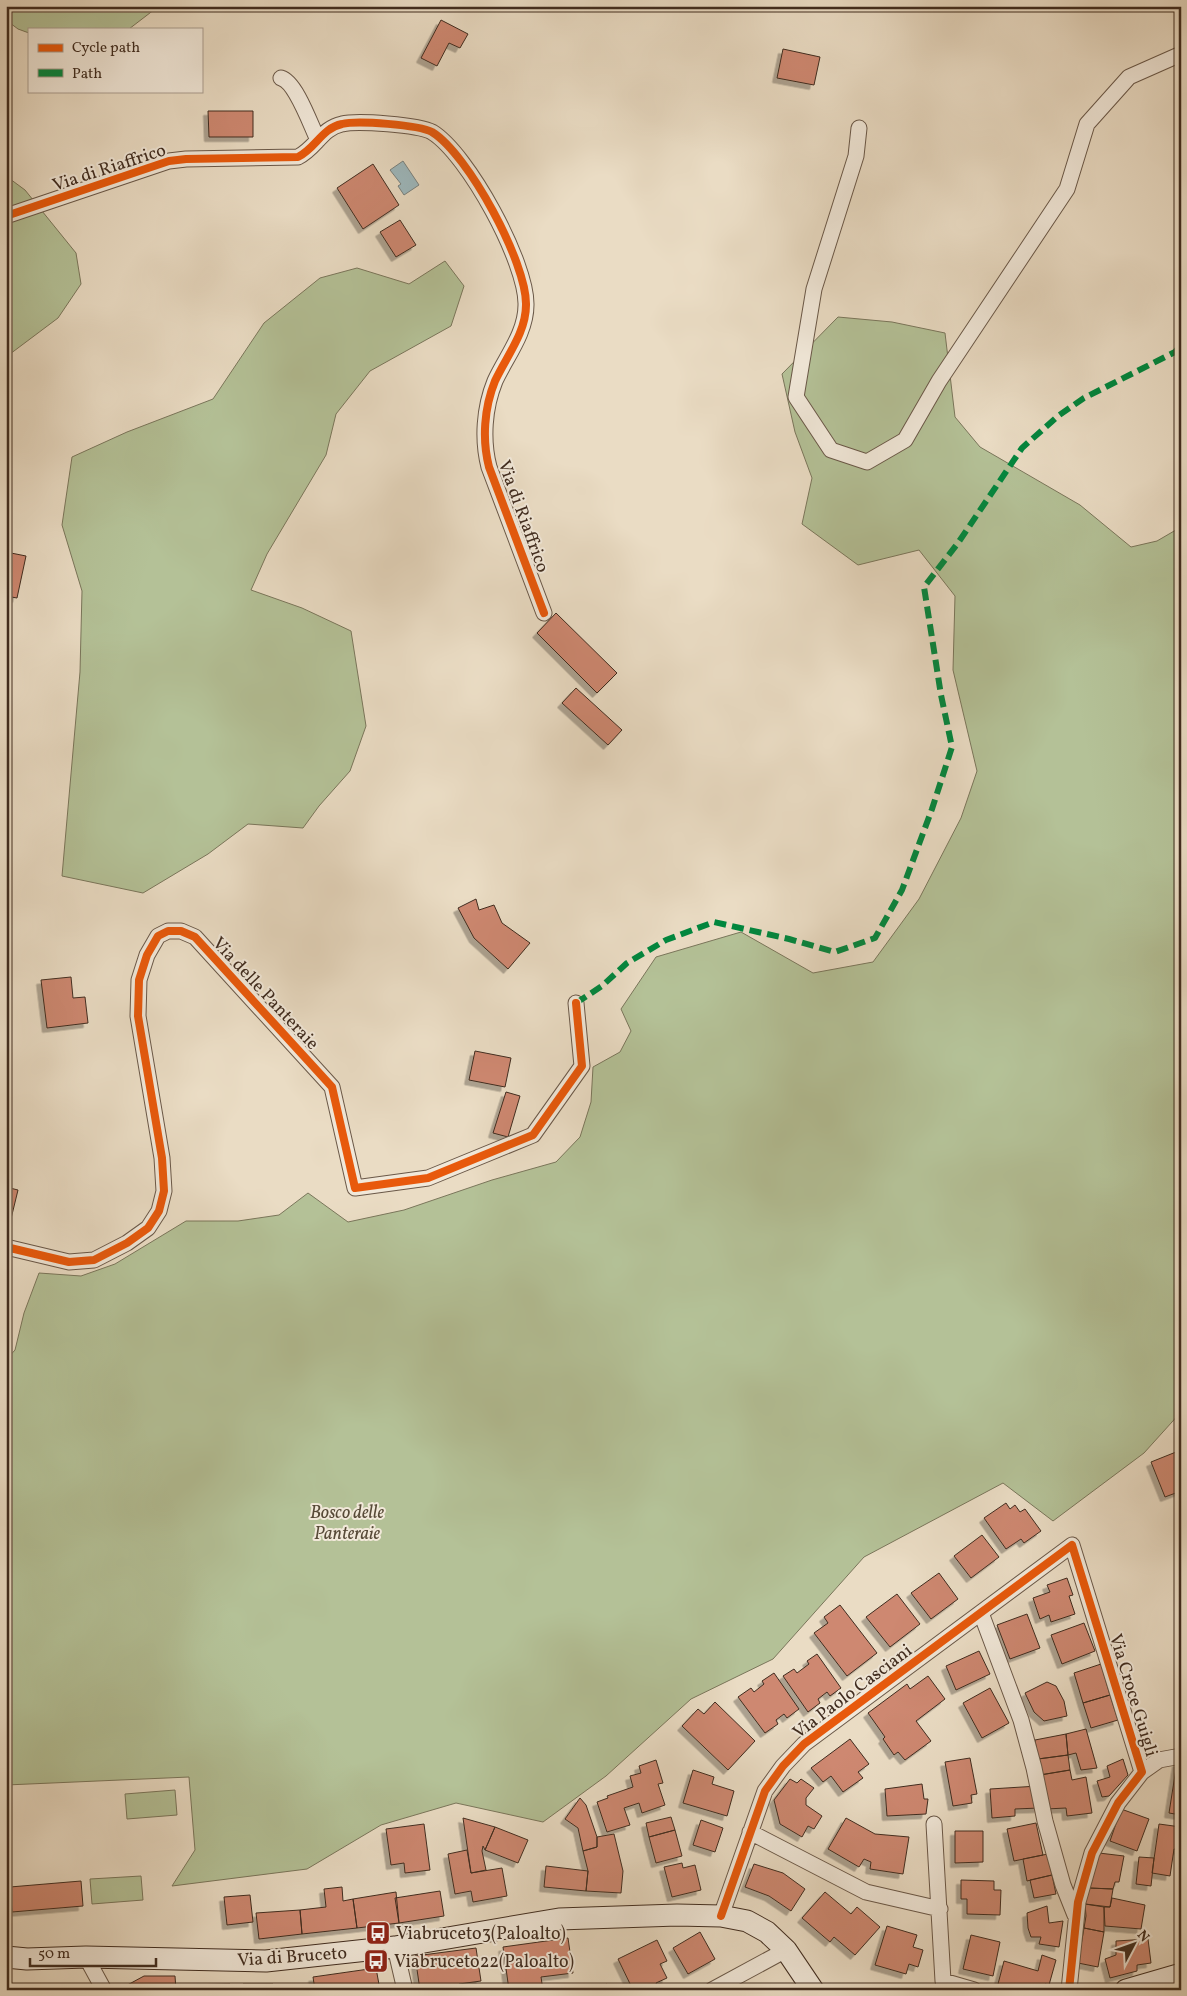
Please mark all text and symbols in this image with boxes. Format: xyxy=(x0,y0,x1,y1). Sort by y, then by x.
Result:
legend xyxy=(28,28,202,92)
text: Cycle path xyxy=(72,38,140,59)
text: Path xyxy=(72,64,102,85)
street label: Via di Riaffrico xyxy=(50,138,169,199)
street label: Via di Riaffrico xyxy=(491,457,554,576)
street label: Via delle Panteraie xyxy=(206,932,324,1056)
park label: Bosco delle Panteraie xyxy=(310,1501,385,1547)
street label: Via Croce Guigli xyxy=(1102,1631,1163,1760)
street label: Via Paolo Casciani xyxy=(788,1639,918,1745)
north arrow xyxy=(1110,1918,1160,1968)
bus stop icon: Viabruceto3(Paloalto) xyxy=(365,1920,391,1946)
place label: Viabruceto3(Paloalto) xyxy=(396,1922,566,1947)
text: N xyxy=(1132,1926,1153,1947)
scale bar xyxy=(30,1936,156,1968)
street label: Via di Bruceto xyxy=(236,1941,348,1974)
text: 50 m xyxy=(38,1944,70,1965)
bus stop icon: Viabruceto22(Paloalto) xyxy=(363,1948,389,1974)
place label: Viabruceto22(Paloalto) xyxy=(394,1950,574,1975)

